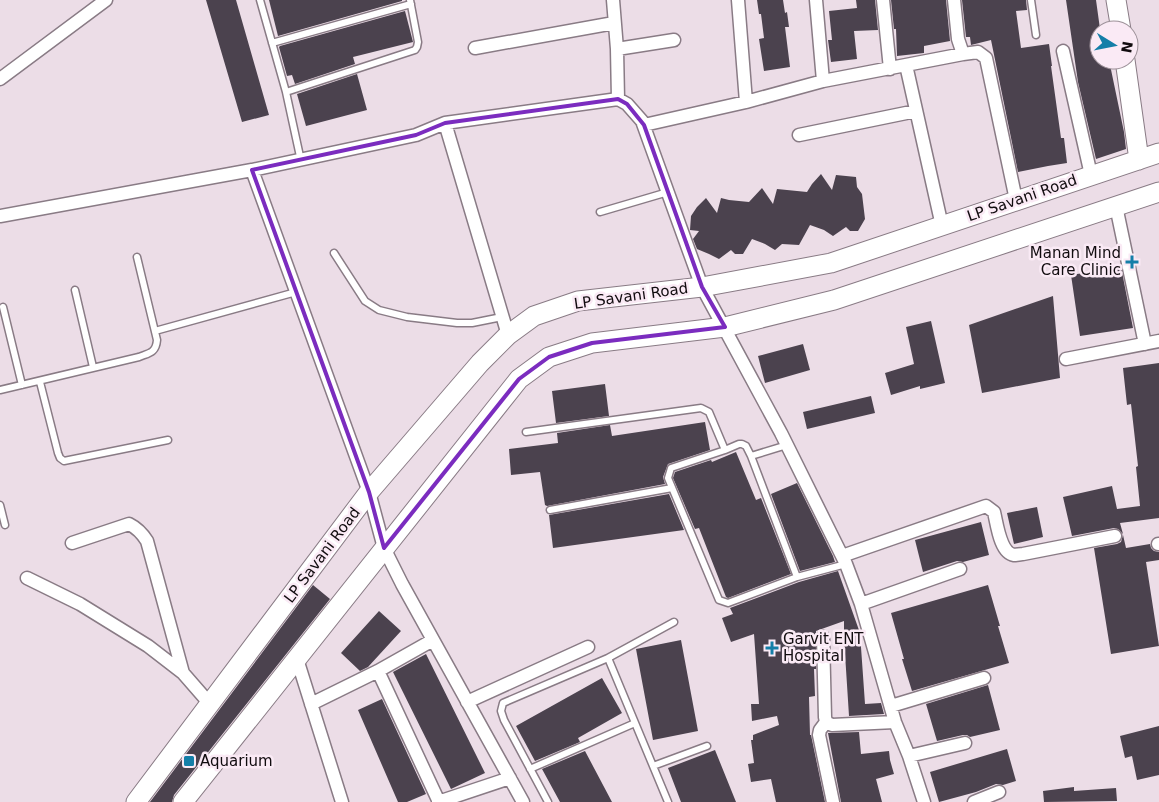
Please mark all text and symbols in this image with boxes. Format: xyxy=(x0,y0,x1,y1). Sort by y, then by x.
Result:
north arrow xyxy=(1089,20,1139,70)
text: N xyxy=(1118,40,1136,54)
street label: LP Savani Road xyxy=(965,171,1079,225)
place label: Manan Mind Care Clinic xyxy=(1030,244,1121,279)
marker: Manan Mind Care Clinic xyxy=(1125,255,1139,269)
street label: LP Savani Road xyxy=(573,279,689,313)
street label: LP Savani Road xyxy=(280,504,364,606)
place label: Garvit ENT Hospital xyxy=(783,630,864,665)
marker: Garvit ENT Hospital xyxy=(765,641,779,655)
place label: Aquarium xyxy=(200,752,273,770)
marker: Aquarium xyxy=(182,754,196,768)

